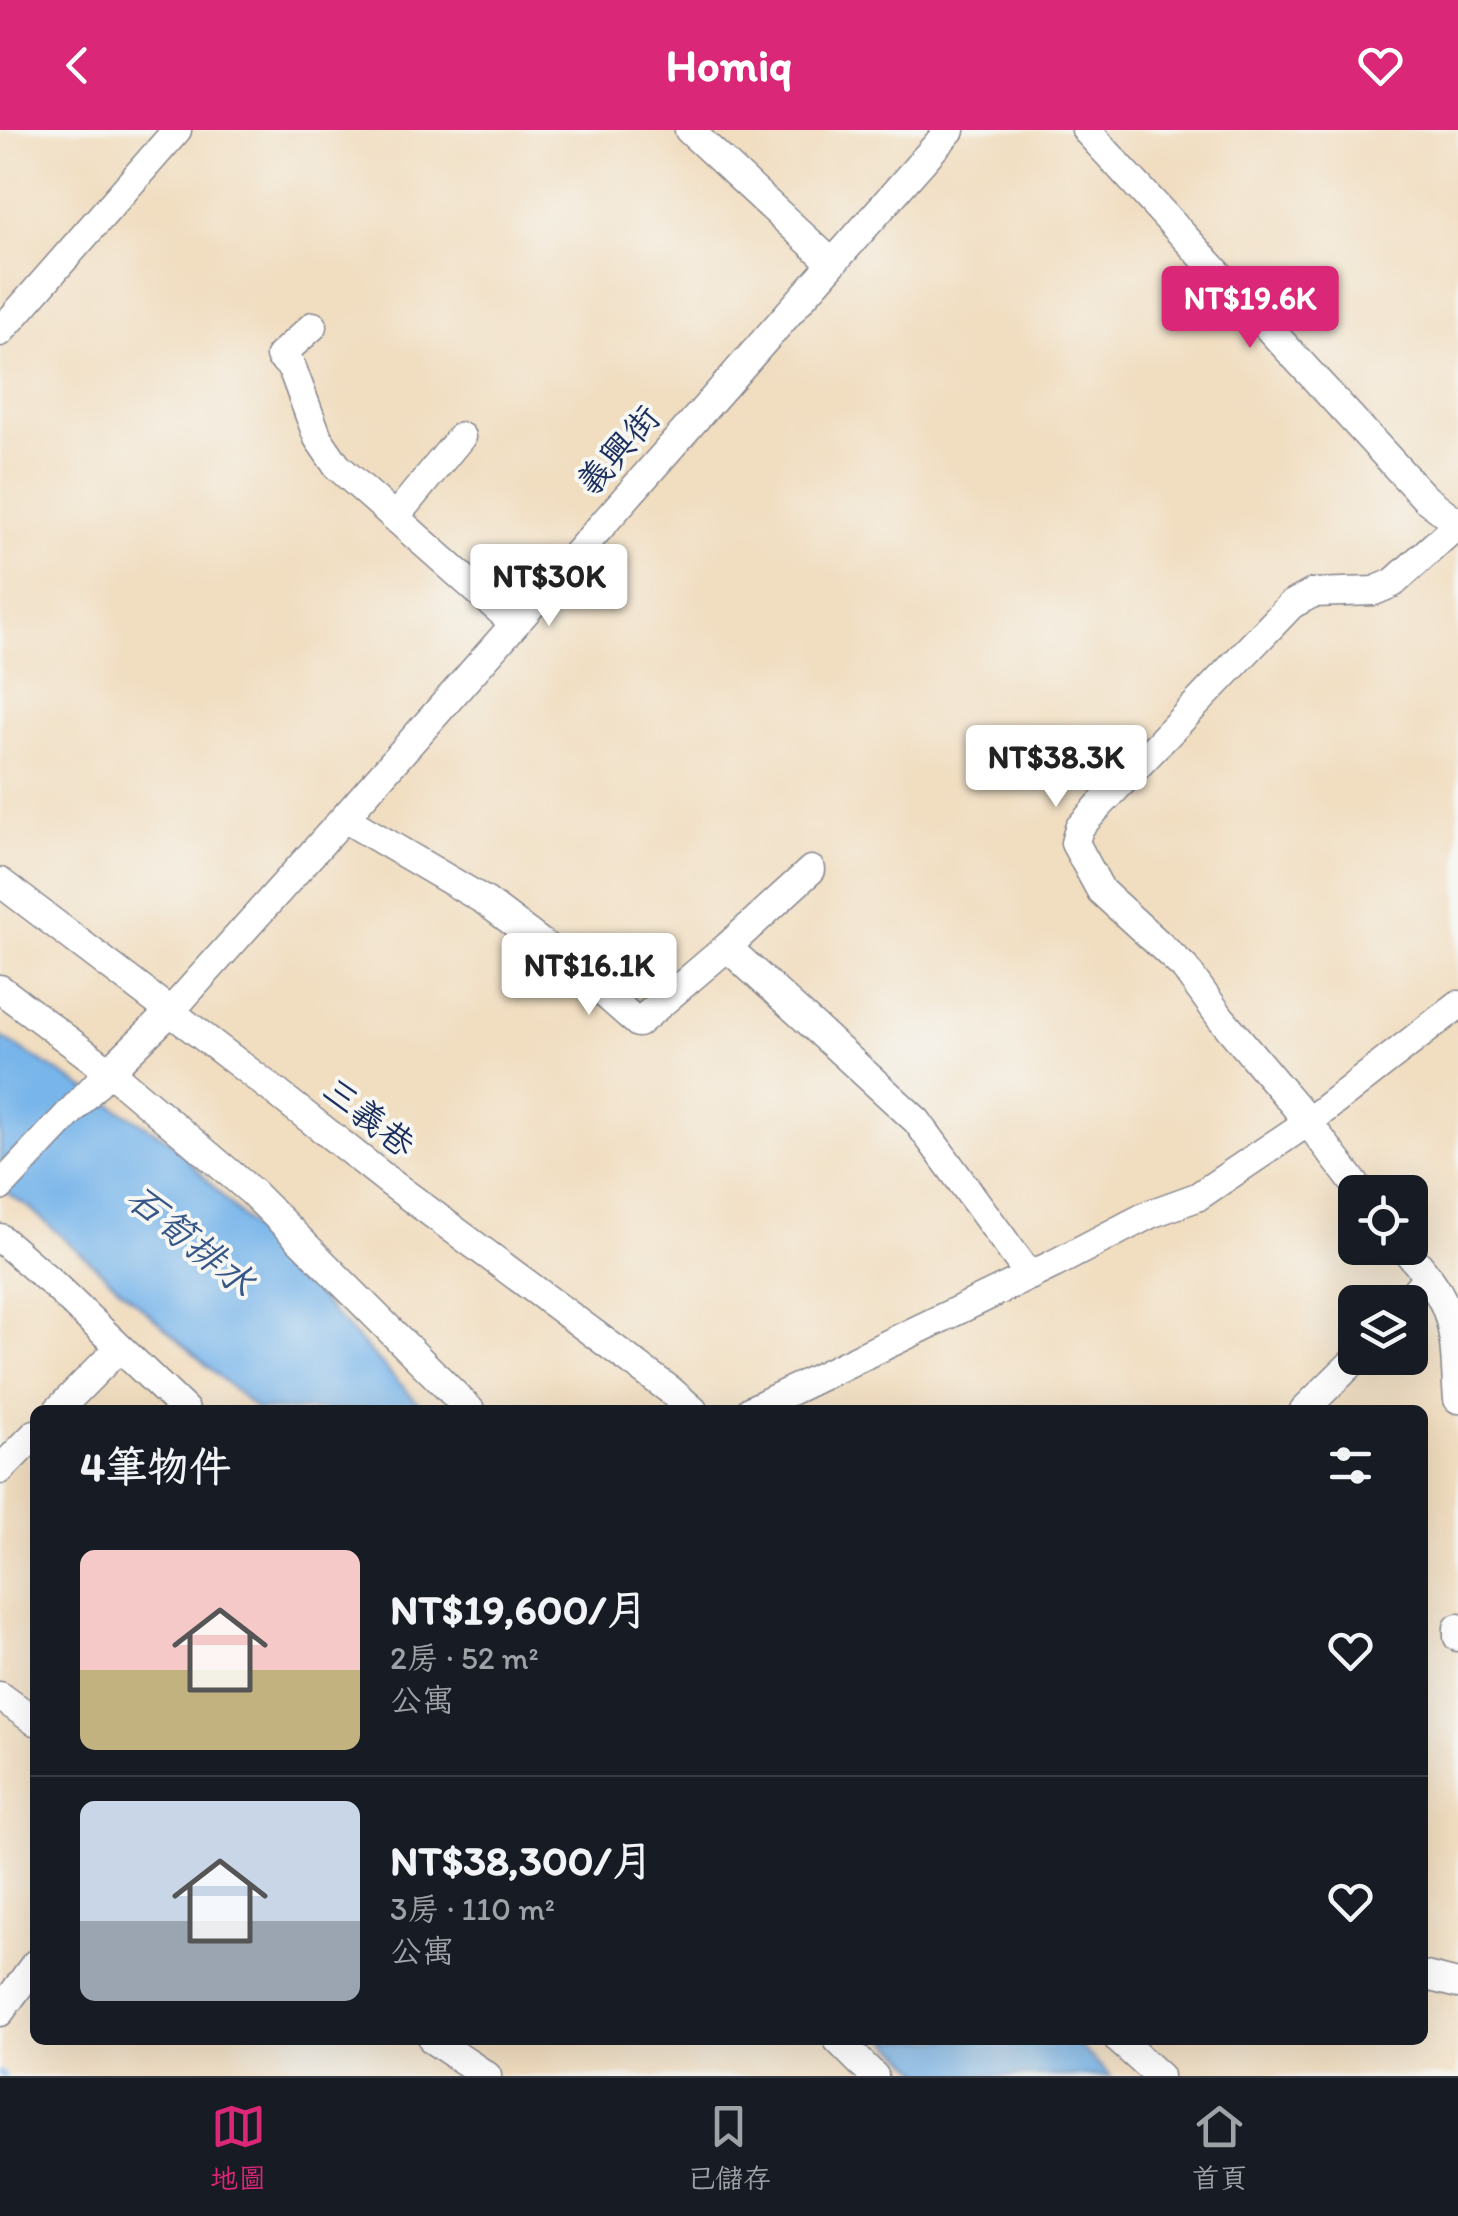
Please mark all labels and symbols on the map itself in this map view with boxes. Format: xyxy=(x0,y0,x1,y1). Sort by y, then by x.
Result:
pin: NT$19.6K xyxy=(1147,266,1353,351)
street label: 義興街 xyxy=(568,397,668,503)
pin: NT$30K xyxy=(468,544,630,629)
pin: NT$38.3K xyxy=(953,725,1159,810)
pin: NT$16.1K xyxy=(486,933,692,1018)
street label: 三義巷 xyxy=(315,1068,423,1166)
water label: 石筍排水 xyxy=(117,1174,265,1306)

